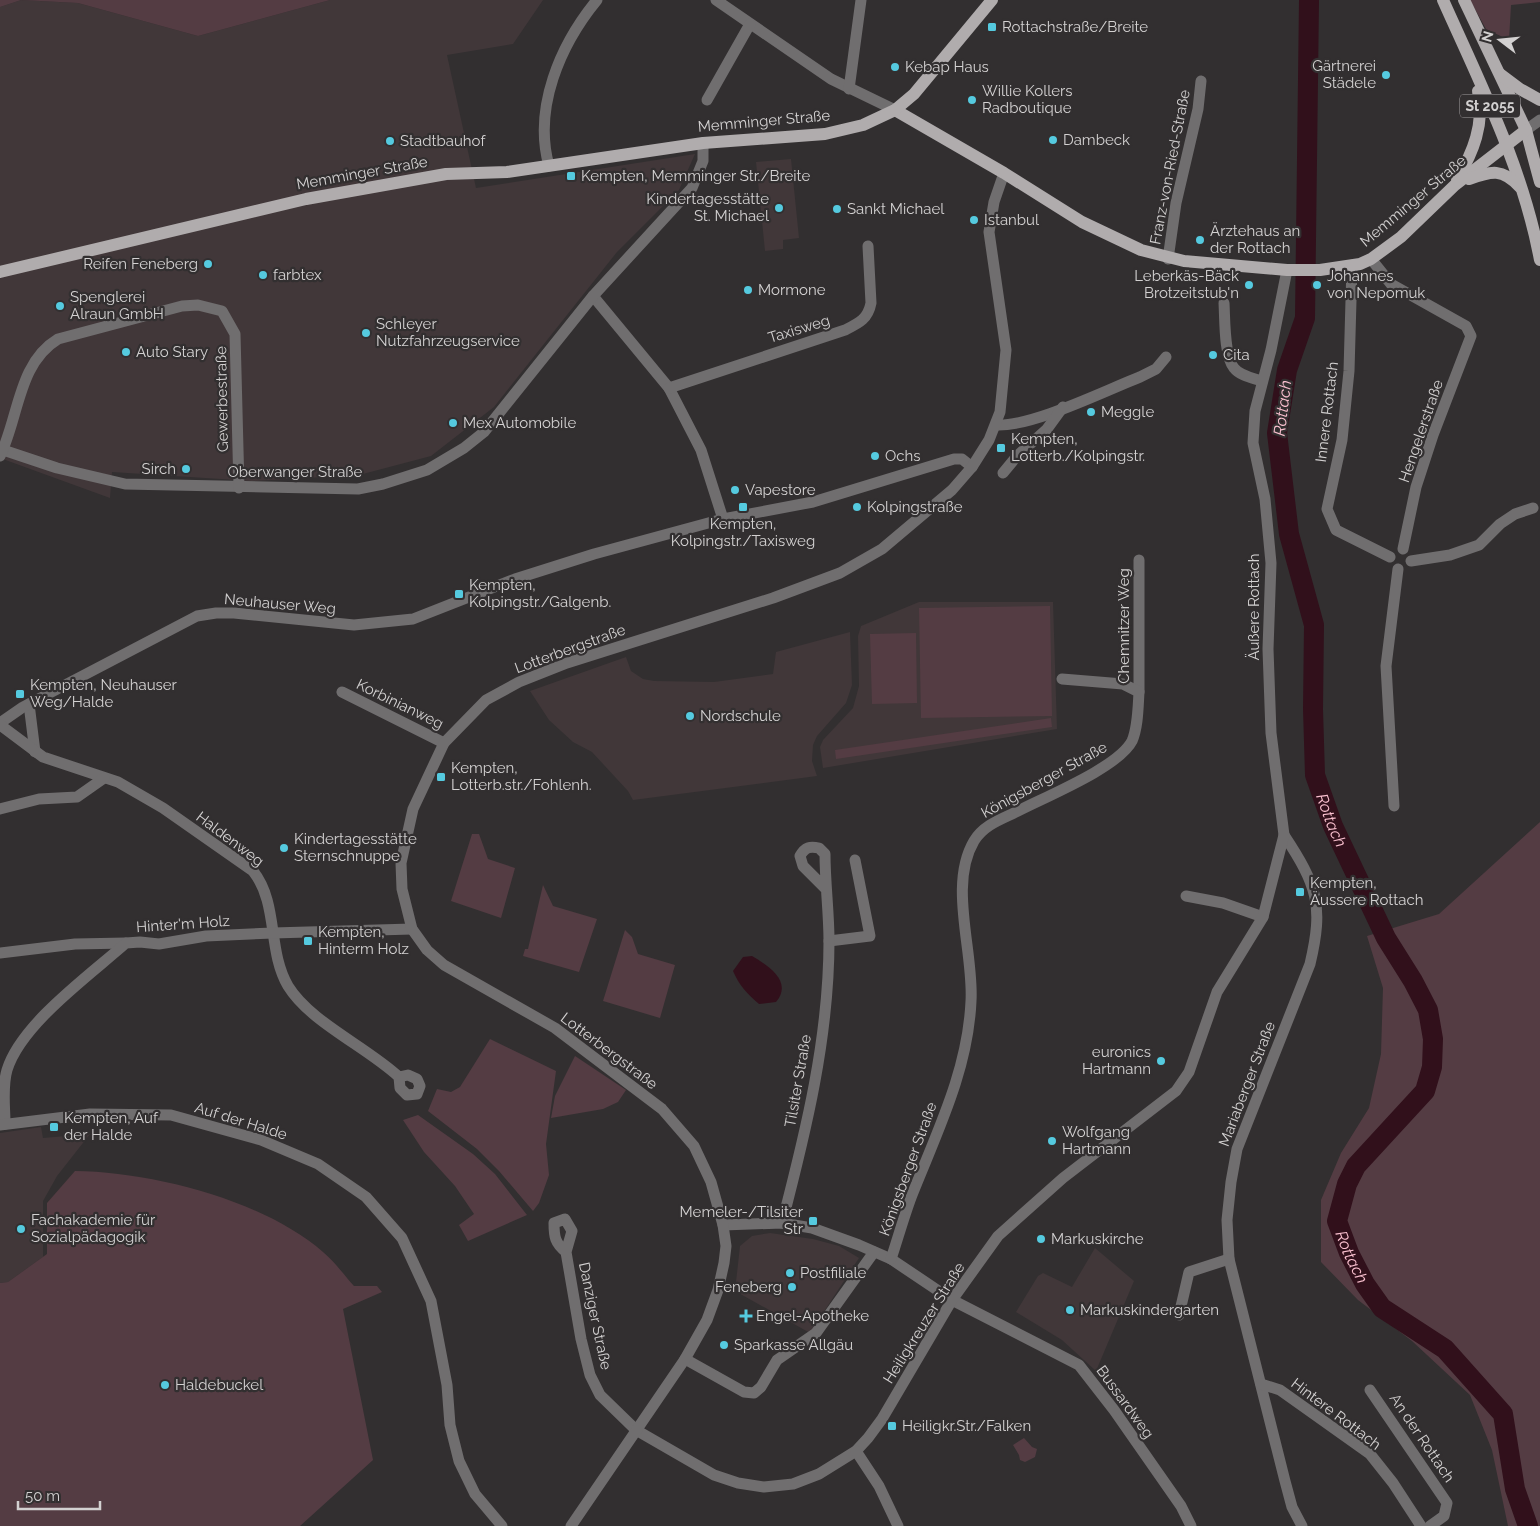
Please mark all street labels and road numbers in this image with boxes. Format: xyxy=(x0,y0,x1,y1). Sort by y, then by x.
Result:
street label: Franz-von-Ried-Straße xyxy=(1146,88,1194,246)
road number: St 2055 xyxy=(1460,94,1520,118)
street label: Memminger Straße xyxy=(697,106,831,136)
street label: Memminger Straße xyxy=(1356,151,1470,251)
street label: Memminger Straße xyxy=(295,153,429,193)
street label: Taxisweg xyxy=(766,311,832,347)
street label: Gewerbestraße xyxy=(212,346,232,452)
street label: Innere Rottach xyxy=(1312,361,1342,463)
street label: Hengelerstraße xyxy=(1395,377,1447,485)
street label: Oberwanger Straße xyxy=(228,463,363,481)
street label: Äußere Rottach xyxy=(1244,553,1263,661)
street label: Chemnitzer Weg xyxy=(1115,568,1133,684)
street label: Neuhauser Weg xyxy=(223,590,337,618)
street label: Lotterbergstraße xyxy=(512,621,628,677)
street label: Korbinianweg xyxy=(354,675,446,733)
street label: Königsberger Straße xyxy=(978,738,1110,822)
street label: Haldenweg xyxy=(193,808,267,870)
street label: Hinter'm Holz xyxy=(136,912,230,936)
street label: Lotterbergstraße xyxy=(557,1009,661,1093)
street label: Mariaberger Straße xyxy=(1215,1019,1279,1149)
street label: Tilsiter Straße xyxy=(781,1033,815,1129)
street label: Auf der Halde xyxy=(193,1098,290,1144)
street label: Königsberger Straße xyxy=(875,1099,941,1238)
street label: Heiligkreuzer Straße xyxy=(879,1259,969,1387)
street label: Danziger Straße xyxy=(575,1261,615,1372)
street label: Bussardweg xyxy=(1092,1362,1158,1442)
street label: Hintere Rottach xyxy=(1287,1374,1385,1454)
street label: An der Rottach xyxy=(1386,1390,1458,1486)

